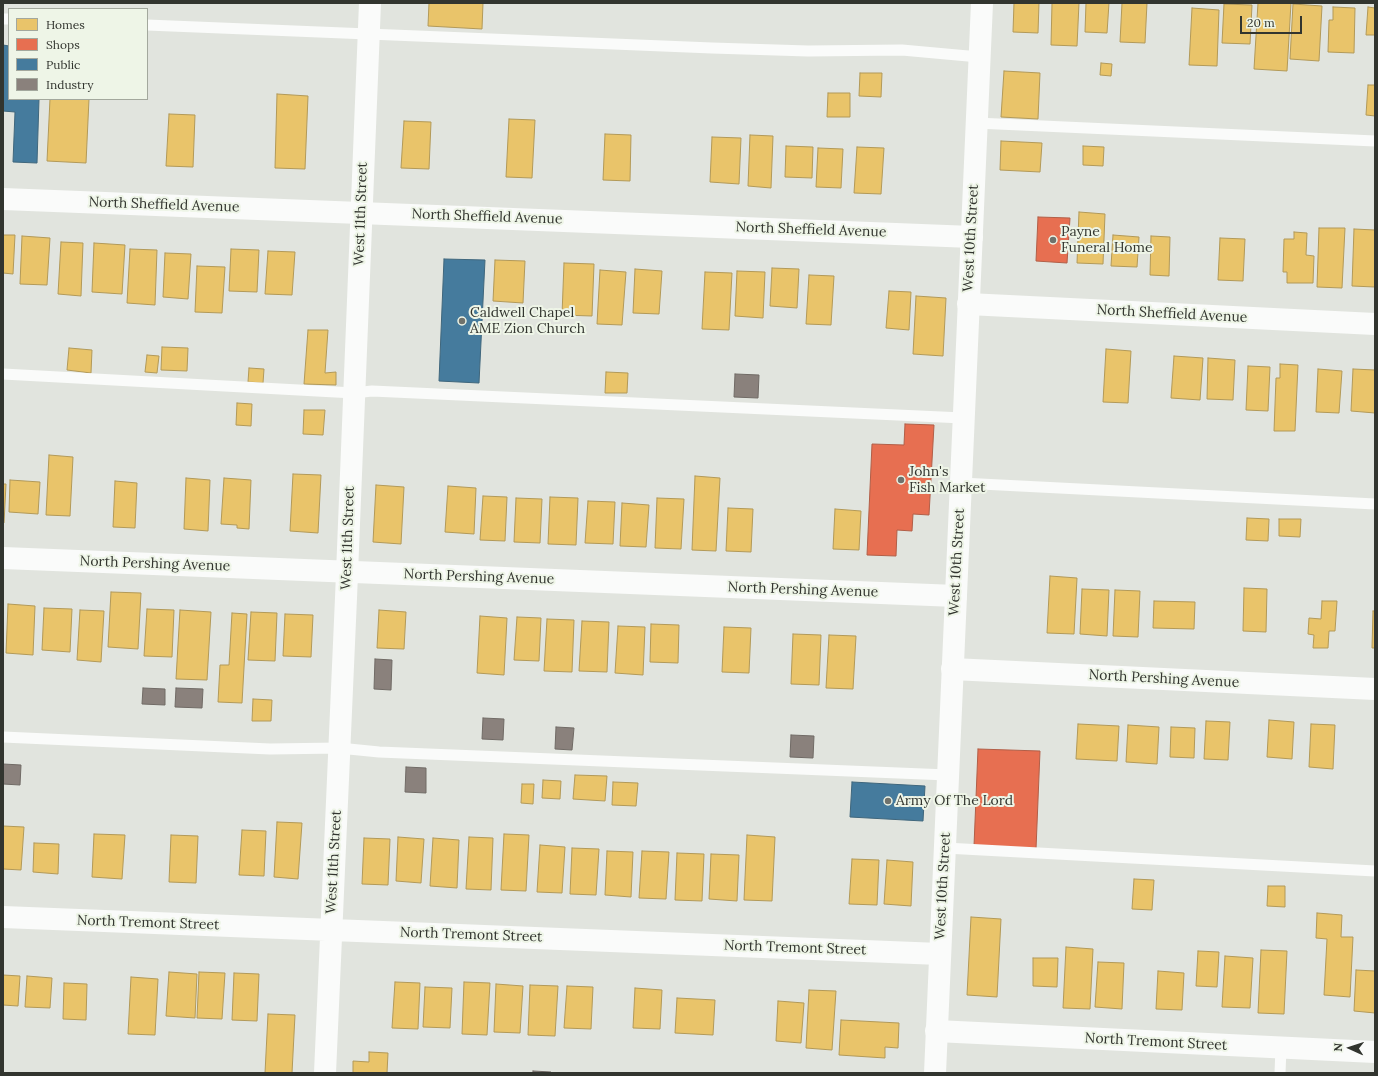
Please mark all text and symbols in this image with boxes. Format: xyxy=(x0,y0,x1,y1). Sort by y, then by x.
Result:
legend xyxy=(8,8,148,100)
scale bar xyxy=(1242,8,1304,34)
text: 20 m xyxy=(1247,15,1275,30)
text: Homes xyxy=(46,17,85,32)
text: Shops xyxy=(46,37,80,52)
text: Public xyxy=(46,57,80,72)
text: Industry xyxy=(46,77,93,92)
street label: West 11th Street xyxy=(351,162,371,266)
street label: West 10th Street xyxy=(960,184,982,292)
street label: North Sheffield Avenue xyxy=(88,194,240,216)
street label: North Sheffield Avenue xyxy=(411,206,563,228)
street label: North Sheffield Avenue xyxy=(735,219,887,241)
place label: Payne Funeral Home xyxy=(1061,224,1153,256)
marker: Payne Funeral Home xyxy=(1048,235,1058,245)
street label: North Sheffield Avenue xyxy=(1096,302,1248,326)
place label: Caldwell Chapel AME Zion Church xyxy=(470,305,585,338)
marker: Caldwell Chapel AME Zion Church xyxy=(457,316,467,326)
place label: John's Fish Market xyxy=(909,464,985,496)
marker: John's Fish Market xyxy=(896,475,906,485)
street label: West 11th Street xyxy=(338,486,358,590)
street label: West 10th Street xyxy=(946,508,968,616)
street label: North Pershing Avenue xyxy=(79,553,231,575)
street label: North Pershing Avenue xyxy=(403,566,555,588)
street label: North Pershing Avenue xyxy=(727,579,879,601)
street label: North Pershing Avenue xyxy=(1088,667,1240,691)
place label: Army Of The Lord xyxy=(896,793,1013,809)
marker: Army Of The Lord xyxy=(883,796,893,806)
street label: West 11th Street xyxy=(323,810,345,914)
street label: West 10th Street xyxy=(932,832,954,940)
street label: North Tremont Street xyxy=(76,912,220,934)
street label: North Tremont Street xyxy=(399,924,543,946)
street label: North Tremont Street xyxy=(723,937,867,959)
north arrow xyxy=(1330,1028,1370,1068)
street label: North Tremont Street xyxy=(1084,1030,1228,1054)
text: N xyxy=(1331,1043,1345,1052)

